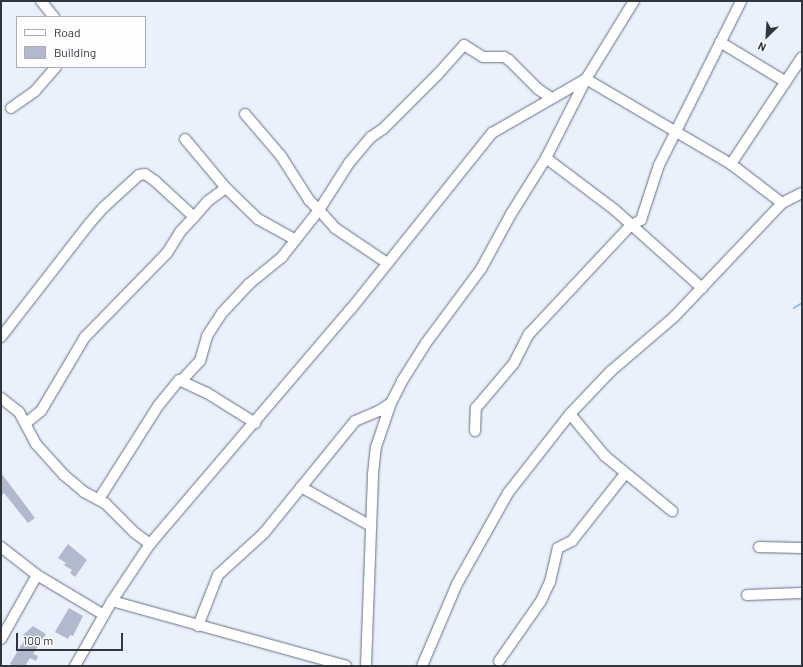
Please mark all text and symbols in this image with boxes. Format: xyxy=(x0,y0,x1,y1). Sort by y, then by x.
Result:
legend xyxy=(16,16,146,68)
north arrow xyxy=(747,16,787,56)
text: Road xyxy=(54,25,81,39)
text: N xyxy=(756,40,768,55)
text: Building xyxy=(54,45,96,59)
scale bar xyxy=(18,625,125,651)
text: 100 m xyxy=(23,633,53,647)

